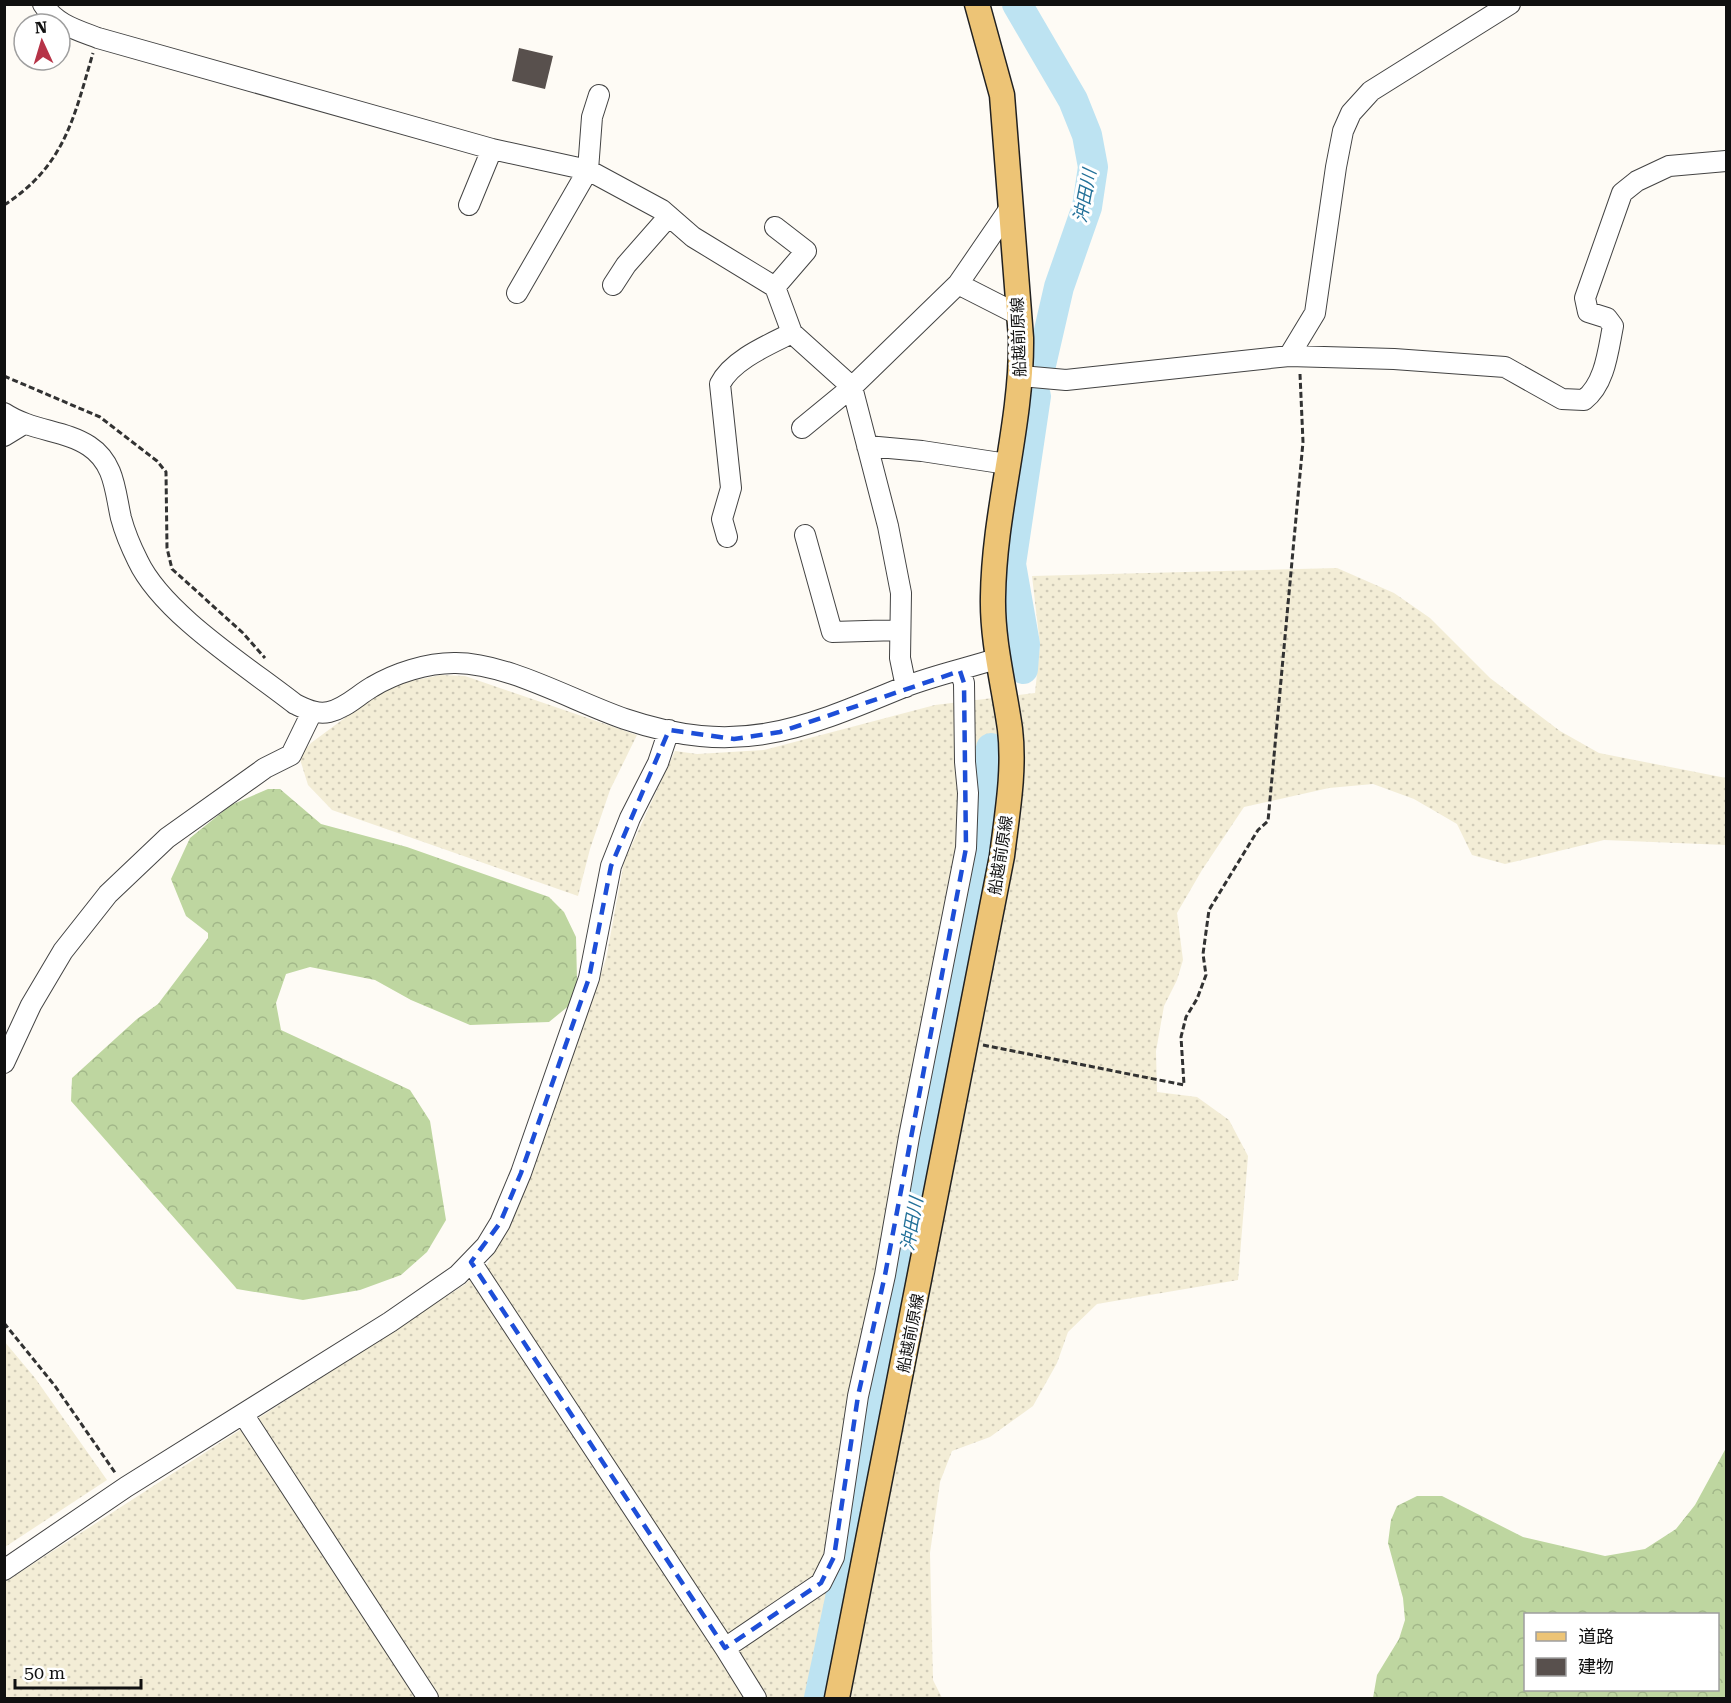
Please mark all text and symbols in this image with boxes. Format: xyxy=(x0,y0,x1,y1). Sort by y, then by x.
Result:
north arrow xyxy=(12,12,72,72)
text: N xyxy=(34,18,48,37)
water label: 沖田川 xyxy=(1069,165,1100,224)
street label: 船越前原線 xyxy=(1008,297,1029,377)
street label: 船越前原線 xyxy=(985,814,1016,896)
water label: 沖田川 xyxy=(896,1194,927,1252)
street label: 船越前原線 xyxy=(894,1292,927,1374)
legend xyxy=(1524,1613,1719,1691)
text: 道路 xyxy=(1578,1626,1614,1647)
scale bar xyxy=(15,1652,141,1690)
text: 建物 xyxy=(1578,1656,1614,1677)
text: 50 m xyxy=(24,1662,65,1683)

